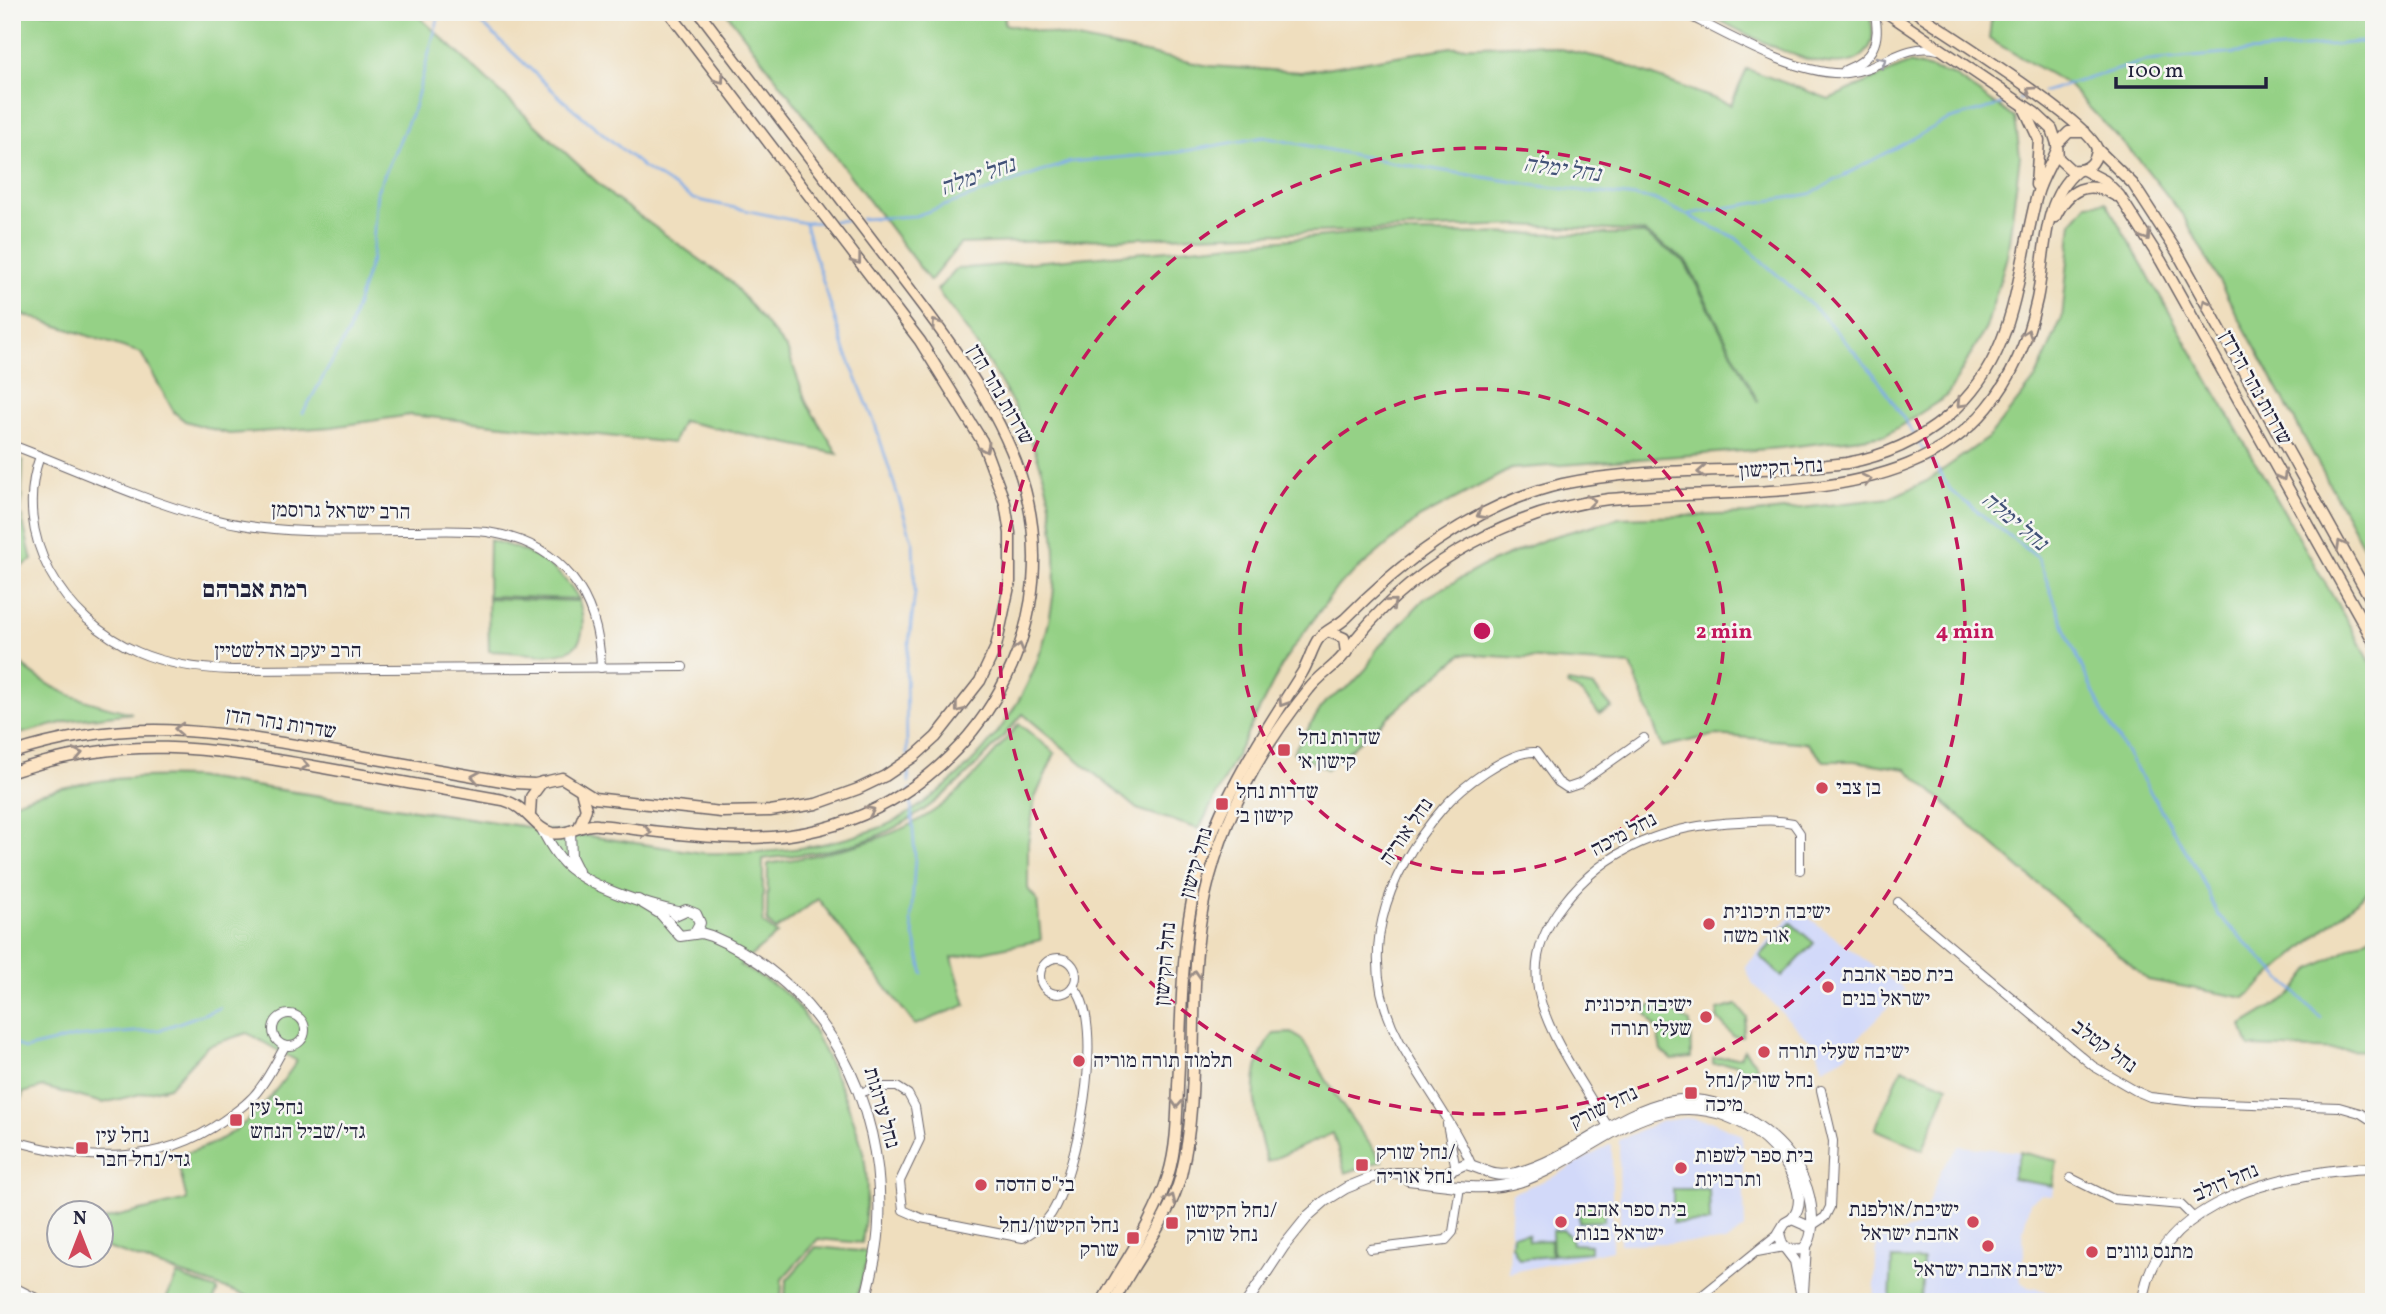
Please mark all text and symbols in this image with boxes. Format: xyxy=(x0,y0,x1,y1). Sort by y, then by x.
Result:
scale bar xyxy=(2116,46,2267,90)
one-way arrow xyxy=(1875,56,1887,70)
text: 100 m xyxy=(2127,57,2184,86)
one-way arrow xyxy=(711,71,724,84)
one-way arrow xyxy=(2026,87,2039,99)
water label: נחל ימלה xyxy=(936,148,1022,205)
water label: נחל ימלה xyxy=(1521,149,1605,192)
one-way arrow xyxy=(2137,228,2150,241)
one-way arrow xyxy=(849,252,862,265)
one-way arrow xyxy=(2201,299,2214,311)
one-way arrow xyxy=(932,319,944,332)
street label: שדרות נהר הירדן xyxy=(2212,325,2299,451)
one-way arrow xyxy=(2019,328,2034,340)
street label: שדרות נהר הדן xyxy=(960,339,1041,451)
one-way arrow xyxy=(1957,395,1970,408)
one-way arrow xyxy=(976,441,990,453)
street label: נחל הקישון xyxy=(1738,452,1824,486)
one-way arrow xyxy=(1697,465,1708,480)
one-way arrow xyxy=(2274,469,2287,482)
one-way arrow xyxy=(1860,473,1872,488)
water label: נחל ימלה xyxy=(1974,485,2056,561)
one-way arrow xyxy=(1585,494,1597,509)
street label: הרב ישראל גרוסמן xyxy=(271,496,411,528)
one-way arrow xyxy=(1476,506,1488,520)
one-way arrow xyxy=(2335,540,2349,553)
district label: רמת אברהם xyxy=(202,574,308,608)
one-way arrow xyxy=(1384,599,1397,611)
text: 2 min xyxy=(1696,618,1752,647)
text: 4 min xyxy=(1936,618,1994,647)
centre of rings xyxy=(1470,619,1494,643)
street label: הרב יעקב אדלשטיין xyxy=(214,637,362,666)
one-way arrow xyxy=(1011,643,1026,655)
one-way arrow xyxy=(1279,694,1292,707)
one-way arrow xyxy=(955,700,968,712)
street label: שדרות נהר הדן xyxy=(224,701,339,747)
one-way arrow xyxy=(173,722,184,737)
place label: שדרות נחל קישון א׳ xyxy=(1298,724,1381,777)
marker: שדרות נחל קישון א׳ xyxy=(1276,742,1292,758)
one-way arrow xyxy=(72,747,84,762)
one-way arrow xyxy=(298,757,309,772)
one-way arrow xyxy=(470,770,482,785)
place label: בן צבי xyxy=(1836,774,1881,803)
place label: שדרות נחל קישון ב׳ xyxy=(1236,778,1319,831)
marker: בן צבי xyxy=(1814,780,1830,796)
street label: נחל אוריה xyxy=(1373,792,1441,872)
marker: שדרות נחל קישון ב׳ xyxy=(1214,796,1230,812)
one-way arrow xyxy=(863,805,875,819)
street label: נחל מיכה xyxy=(1586,806,1662,864)
one-way arrow xyxy=(641,824,653,839)
street label: נחל קישון xyxy=(1173,824,1221,902)
place label: ישיבה תיכונית אור משה xyxy=(1723,898,1831,951)
marker: ישיבה תיכונית אור משה xyxy=(1701,916,1717,932)
street label: נחל הקישון xyxy=(1148,921,1184,1007)
place label: בית ספר אהבת ישראל בנים xyxy=(1842,961,1954,1014)
one-way arrow xyxy=(1188,969,1203,980)
marker: בית ספר אהבת ישראל בנים xyxy=(1820,979,1836,995)
place label: ישיבה תיכונית שעלי תורה xyxy=(1585,991,1692,1044)
marker: ישיבה תיכונית שעלי תורה xyxy=(1698,1009,1714,1025)
street label: נחל קטלב xyxy=(2065,1013,2143,1081)
place label: ישיבה שעלי תורה xyxy=(1778,1038,1910,1067)
marker: ישיבה שעלי תורה xyxy=(1756,1044,1772,1060)
place label: תלמוד תורה מוריה xyxy=(1093,1047,1233,1076)
marker: תלמוד תורה מוריה xyxy=(1071,1053,1087,1069)
street label: נחל ערוגות xyxy=(856,1064,906,1152)
place label: נחל שורק/נחל מיכה xyxy=(1705,1067,1813,1120)
street label: נחל שורק xyxy=(1565,1079,1643,1137)
marker: נחל שורק/נחל מיכה xyxy=(1683,1085,1699,1101)
place label: נחל עין גדי/שביל הנחש xyxy=(250,1094,366,1147)
one-way arrow xyxy=(1170,1097,1185,1108)
marker: נחל עין גדי/שביל הנחש xyxy=(228,1112,244,1128)
place label: נחל עין גדי/נחל חבר xyxy=(96,1122,190,1175)
place label: נחל שורק/ נחל אוריה xyxy=(1376,1139,1456,1192)
marker: נחל עין גדי/נחל חבר xyxy=(74,1140,90,1156)
place label: בית ספר לשפות ותרבויות xyxy=(1695,1142,1813,1195)
street label: נחל דולב xyxy=(2189,1156,2263,1210)
marker: נחל שורק/ נחל אוריה xyxy=(1354,1157,1370,1173)
marker: בית ספר לשפות ותרבויות xyxy=(1673,1160,1689,1176)
place label: בי"ס הדסה xyxy=(995,1171,1075,1200)
marker: בי"ס הדסה xyxy=(973,1177,989,1193)
one-way arrow xyxy=(1163,1194,1177,1207)
place label: בית ספר אהבת ישראל בנות xyxy=(1575,1196,1687,1249)
place label: ישיבת/אולפנת אהבת ישראל xyxy=(1849,1196,1959,1249)
place label: נחל הקישון/ נחל שורק xyxy=(1186,1197,1278,1250)
north arrow xyxy=(46,1198,116,1268)
text: N xyxy=(73,1206,87,1232)
place label: נחל הקישון/נחל שורק xyxy=(999,1212,1119,1265)
marker: בית ספר אהבת ישראל בנות xyxy=(1553,1214,1569,1230)
marker: ישיבת/אולפנת אהבת ישראל xyxy=(1965,1214,1981,1230)
marker: נחל הקישון/ נחל שורק xyxy=(1164,1215,1180,1231)
marker: נחל הקישון/נחל שורק xyxy=(1125,1230,1141,1246)
marker: ישיבת אהבת ישראל xyxy=(1980,1238,1996,1254)
place label: מתנס גוונים xyxy=(2106,1238,2193,1267)
marker: מתנס גוונים xyxy=(2084,1244,2100,1260)
place label: ישיבת אהבת ישראל xyxy=(1914,1256,2063,1285)

